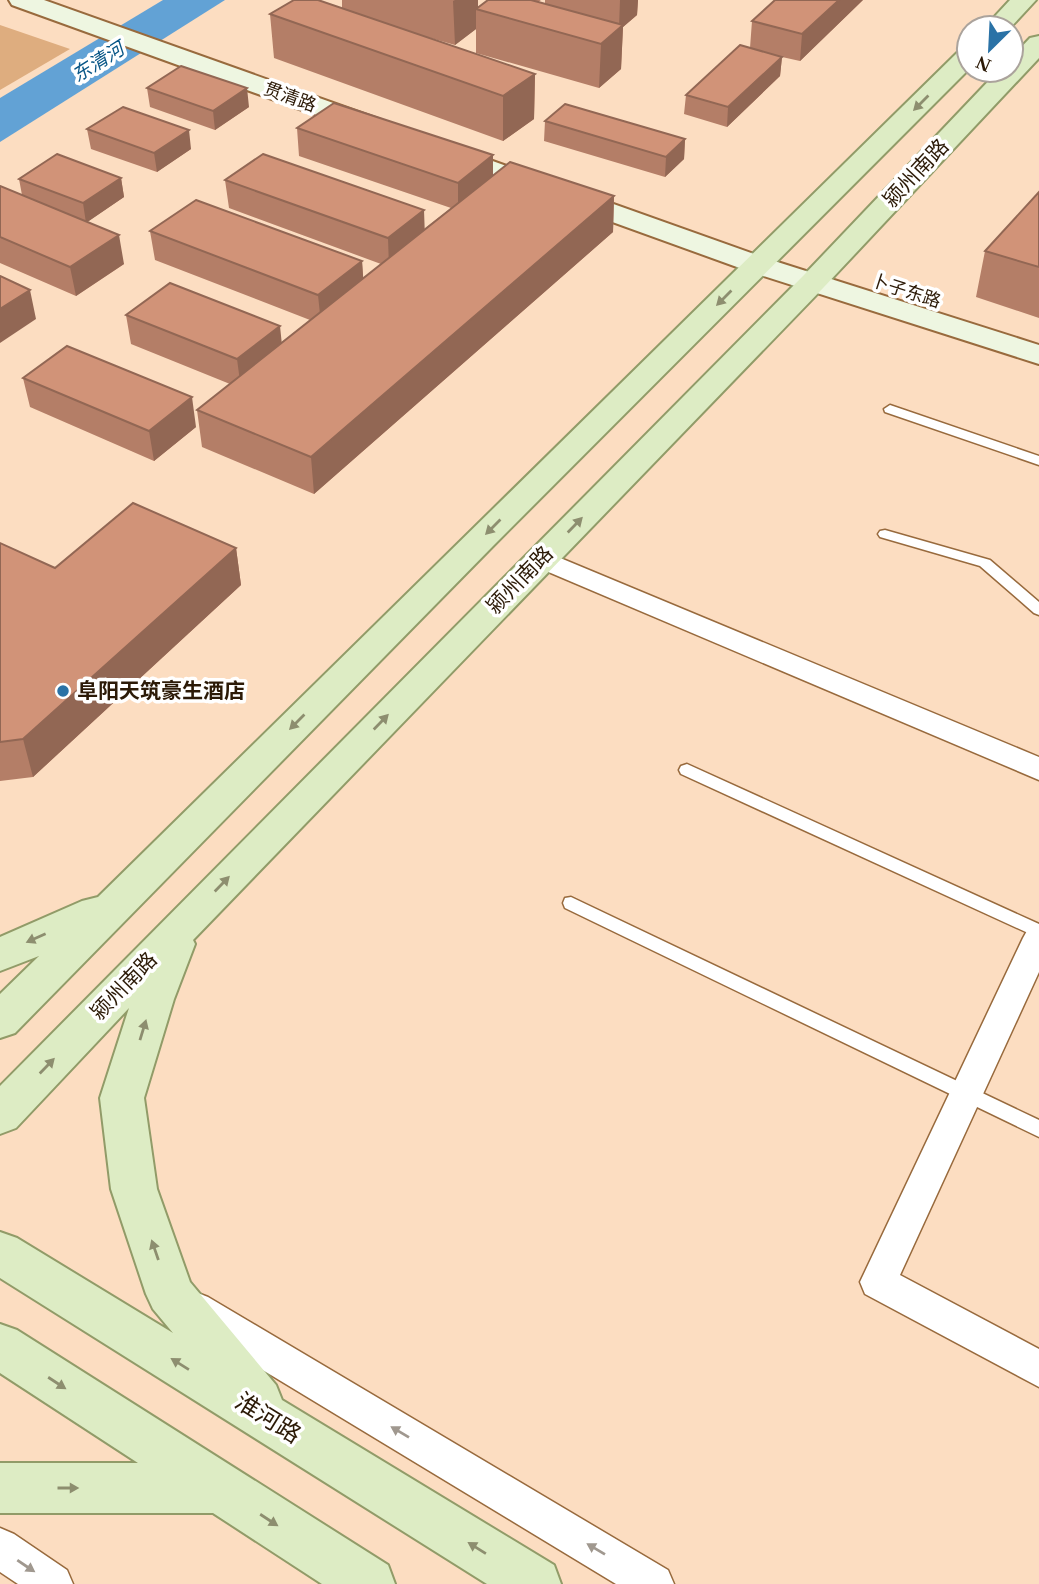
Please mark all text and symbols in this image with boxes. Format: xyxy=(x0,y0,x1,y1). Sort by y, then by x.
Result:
north arrow xyxy=(955,14,1025,84)
water label: 东清河 xyxy=(68,36,131,86)
text: N xyxy=(973,52,994,76)
street label: 贯清路 xyxy=(261,78,319,116)
one-way arrow xyxy=(913,94,929,111)
street label: 颍州南路 xyxy=(879,134,953,212)
street label: 卜子东路 xyxy=(869,270,943,312)
one-way arrow xyxy=(716,289,733,306)
one-way arrow xyxy=(566,517,583,533)
one-way arrow xyxy=(484,518,501,535)
street label: 颍州南路 xyxy=(482,541,558,619)
place label: 阜阳天筑豪生酒店 xyxy=(77,679,245,703)
marker: 阜阳天筑豪生酒店 xyxy=(55,683,71,699)
one-way arrow xyxy=(289,714,305,730)
one-way arrow xyxy=(373,714,389,731)
one-way arrow xyxy=(213,877,230,893)
one-way arrow xyxy=(26,932,46,944)
street label: 颍州南路 xyxy=(86,947,162,1025)
one-way arrow xyxy=(139,1019,149,1040)
one-way arrow xyxy=(39,1058,55,1075)
one-way arrow xyxy=(149,1239,160,1260)
one-way arrow xyxy=(170,1358,189,1370)
one-way arrow xyxy=(48,1376,67,1389)
street label: 淮河路 xyxy=(231,1388,305,1448)
one-way arrow xyxy=(391,1426,410,1438)
one-way arrow xyxy=(57,1482,79,1494)
one-way arrow xyxy=(259,1513,279,1526)
one-way arrow xyxy=(468,1542,487,1555)
one-way arrow xyxy=(586,1543,605,1555)
one-way arrow xyxy=(17,1559,35,1573)

